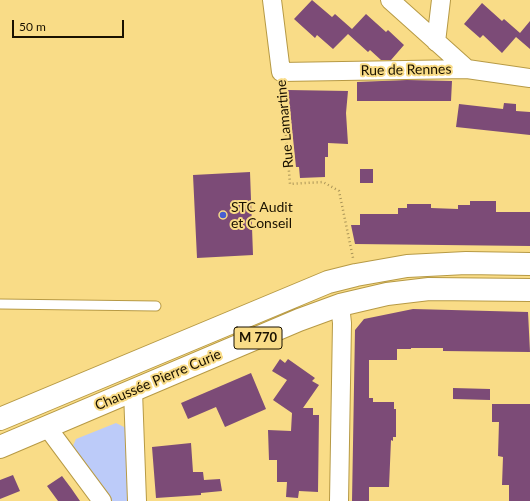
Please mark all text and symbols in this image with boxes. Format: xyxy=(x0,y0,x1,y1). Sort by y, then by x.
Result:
scale bar xyxy=(14,12,126,38)
text: 50 m xyxy=(19,19,46,34)
street label: Rue de Rennes xyxy=(360,61,452,79)
street label: Rue Lamartine xyxy=(273,79,297,169)
place label: STC Audit et Conseil xyxy=(231,199,293,232)
marker: STC Audit et Conseil xyxy=(218,210,228,220)
road number: M 770 xyxy=(234,327,282,349)
street label: Chaussée Pierre Curie xyxy=(92,346,224,414)

